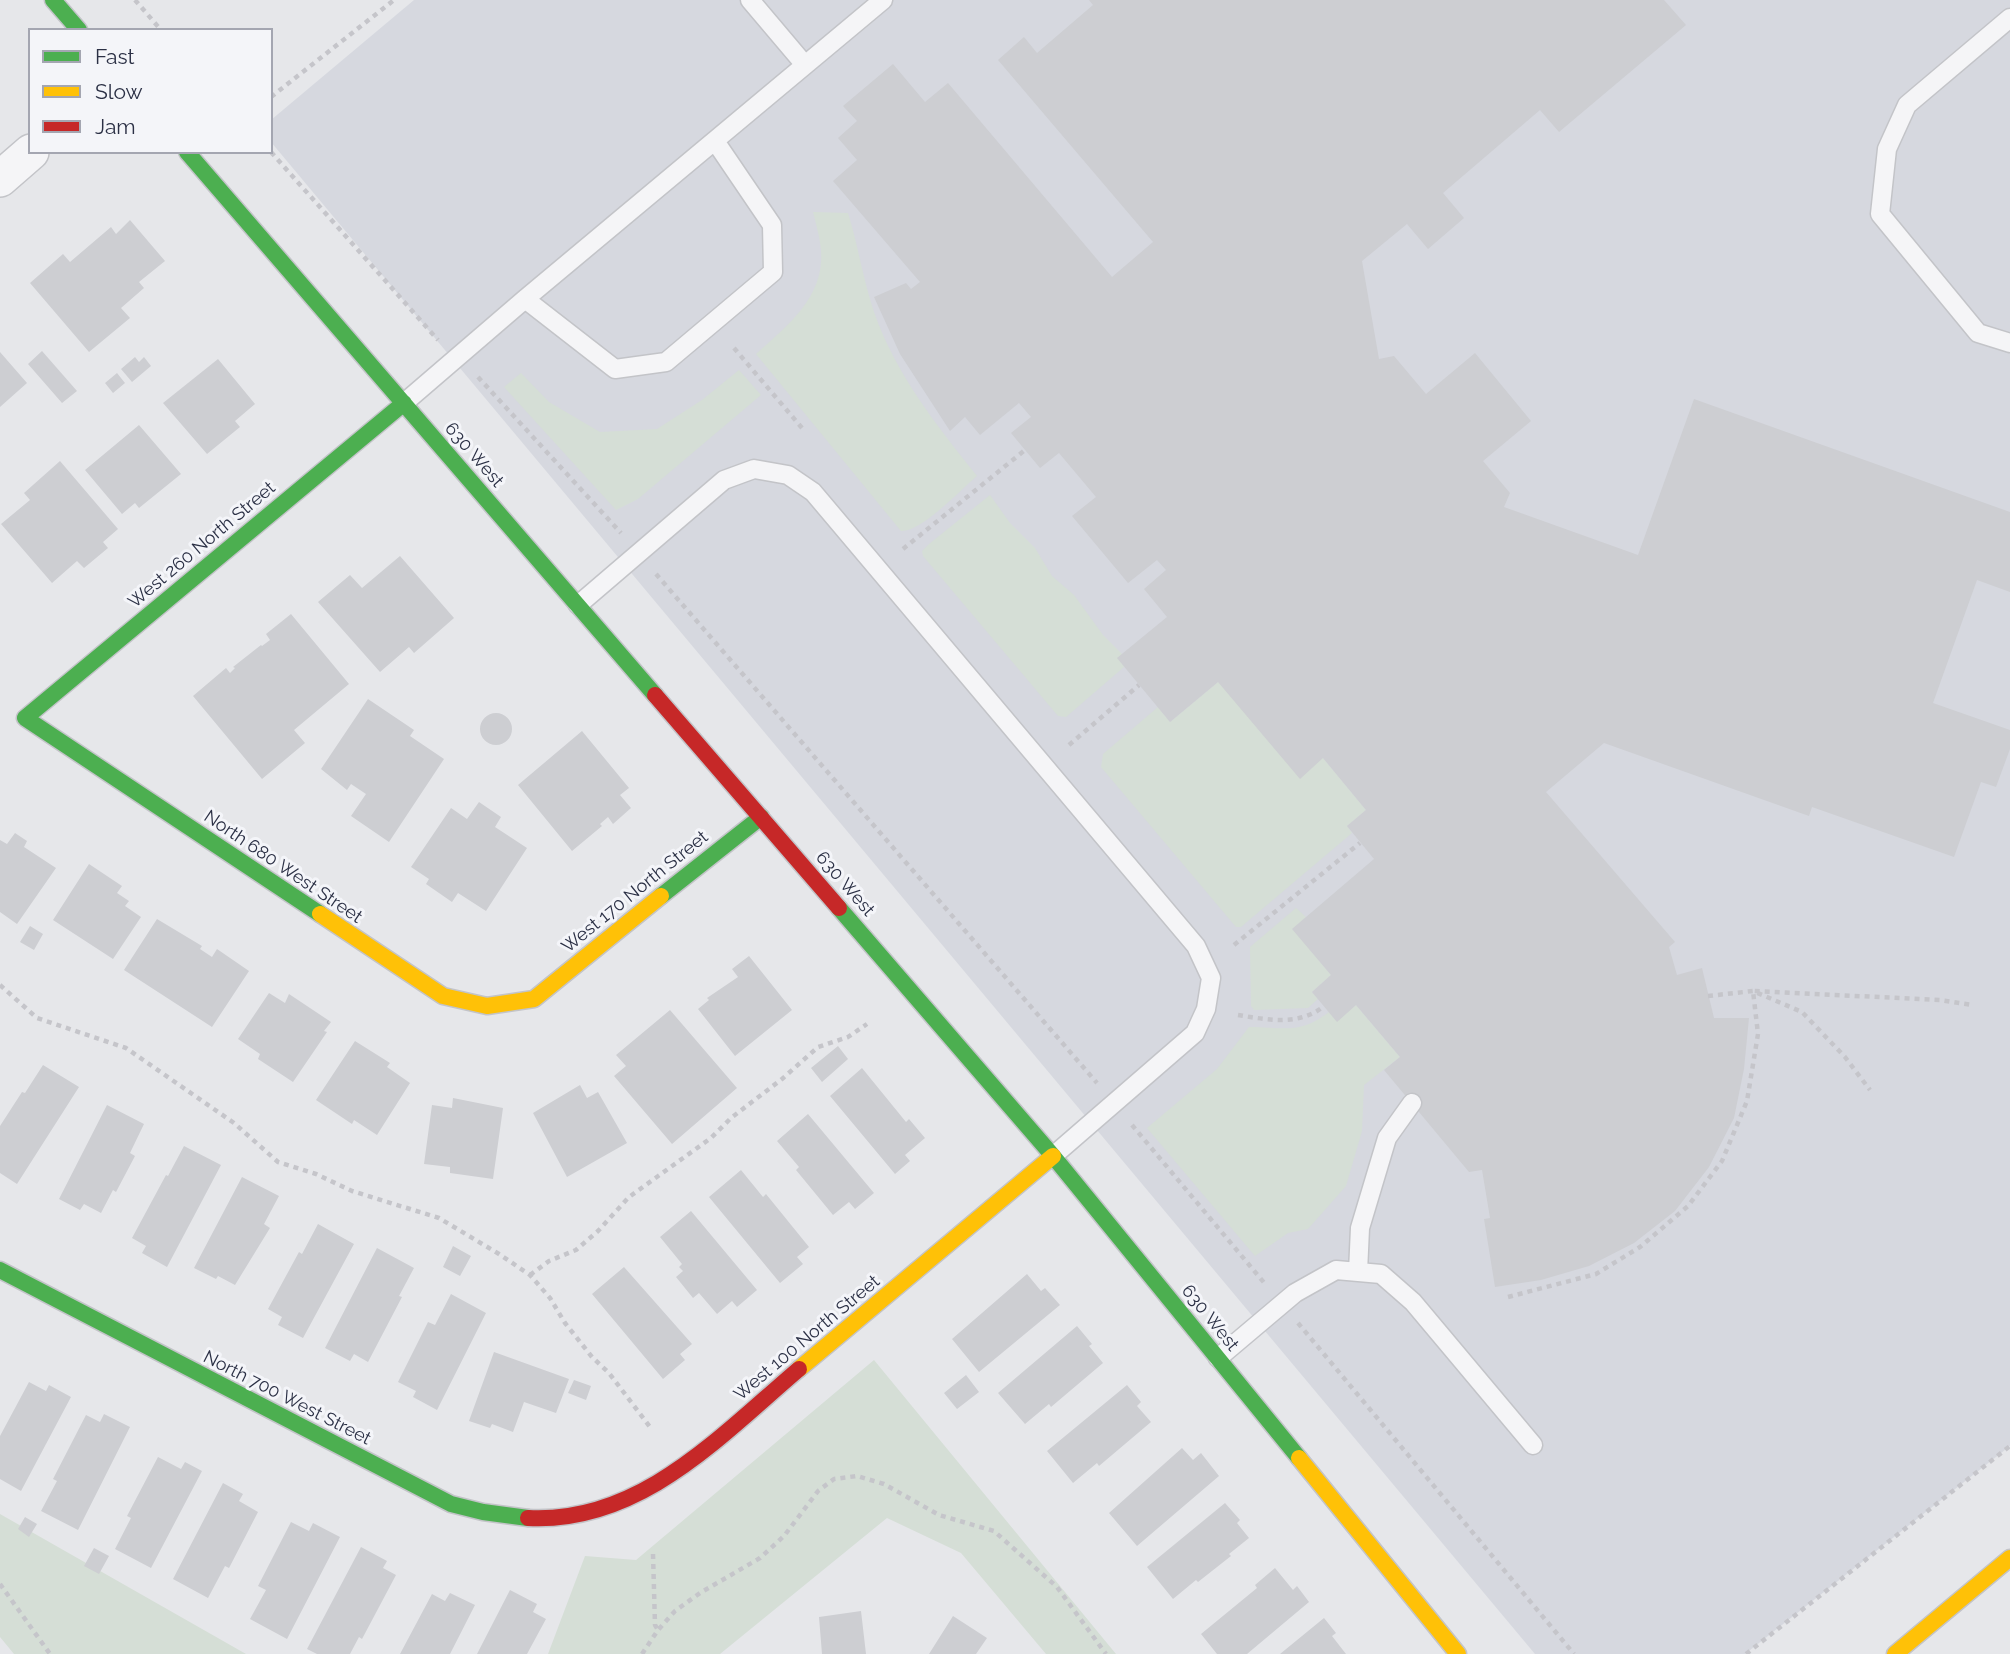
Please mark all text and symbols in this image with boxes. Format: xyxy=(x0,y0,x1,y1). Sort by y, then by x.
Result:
legend xyxy=(28,28,273,154)
text: Fast xyxy=(95,44,135,69)
text: Slow xyxy=(95,79,143,104)
text: Jam xyxy=(95,114,136,139)
street label: 630 West xyxy=(440,418,508,492)
street label: West 260 North Street xyxy=(124,477,280,613)
street label: North 680 West Street xyxy=(200,806,366,928)
street label: West 170 North Street xyxy=(557,826,713,958)
street label: 630 West xyxy=(811,847,879,921)
street label: West 100 North Street xyxy=(730,1271,884,1405)
street label: 630 West xyxy=(1177,1281,1243,1355)
street label: North 700 West Street xyxy=(199,1346,375,1450)

